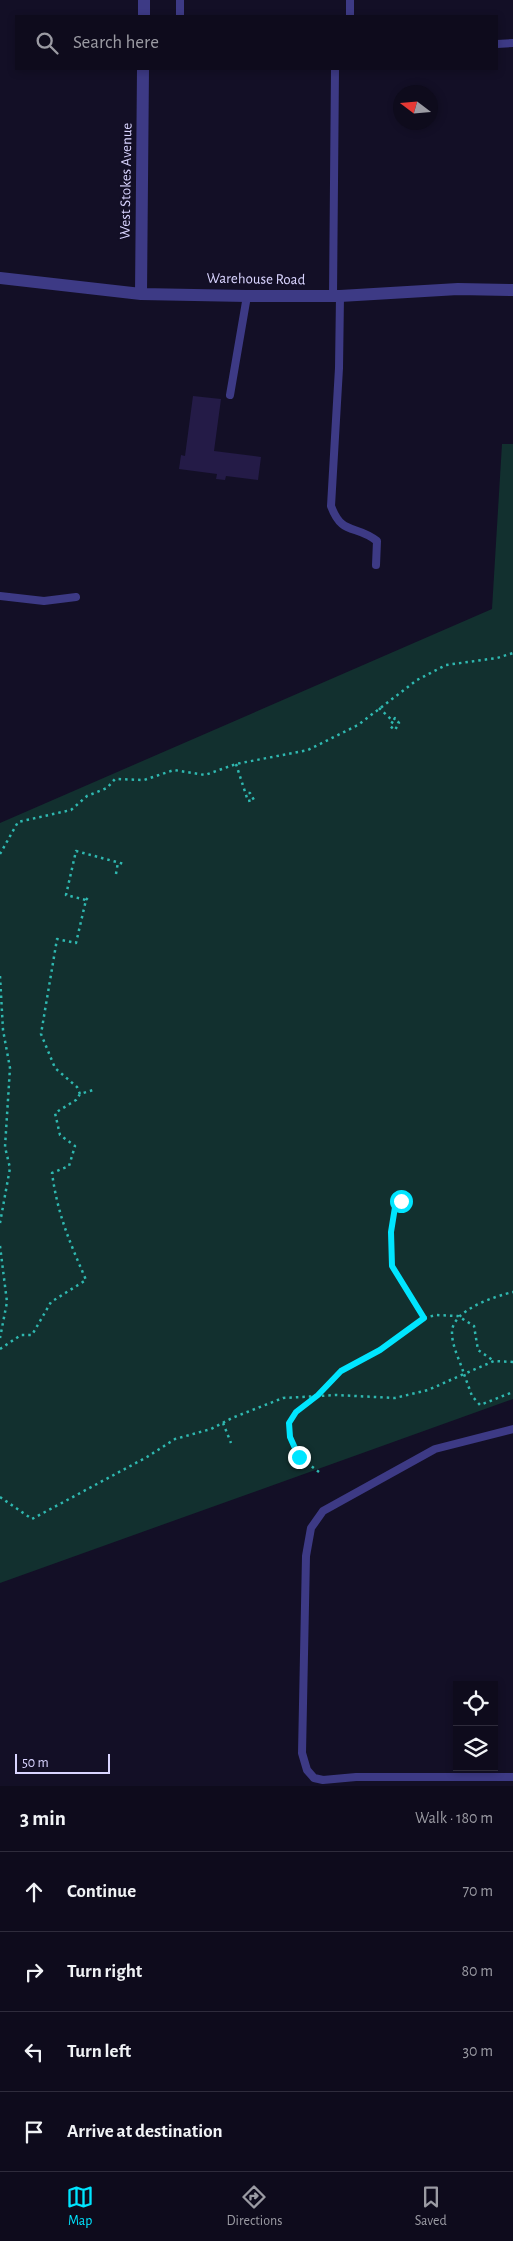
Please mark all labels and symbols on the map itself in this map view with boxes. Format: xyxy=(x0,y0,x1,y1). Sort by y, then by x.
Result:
north arrow xyxy=(393,85,438,130)
street label: West Stokes Avenue xyxy=(117,122,135,239)
street label: Warehouse Road xyxy=(207,271,306,287)
route start xyxy=(390,1190,413,1213)
route end xyxy=(288,1446,311,1469)
scale bar xyxy=(15,1751,110,1774)

